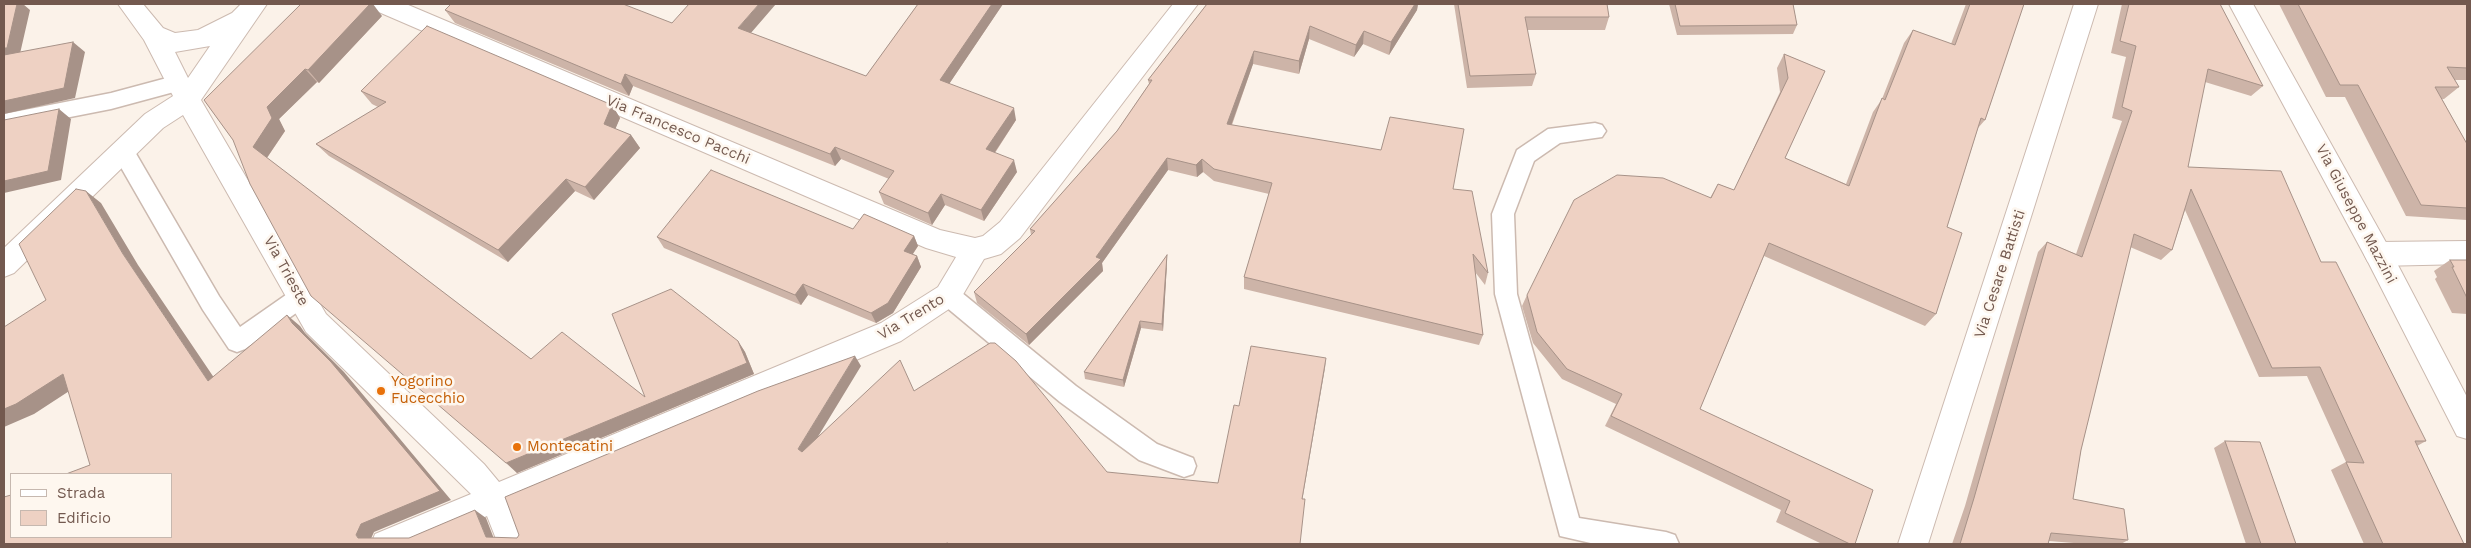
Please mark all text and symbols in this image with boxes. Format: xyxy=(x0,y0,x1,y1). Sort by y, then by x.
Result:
street label: Via Francesco Pacchi xyxy=(603,91,753,169)
street label: Via Giuseppe Mazzini xyxy=(2312,141,2400,287)
street label: Via Cesare Battisti xyxy=(1971,207,2029,341)
street label: Via Trieste xyxy=(259,233,313,309)
street label: Via Trento xyxy=(875,290,947,344)
place label: Yogorino Fucecchio xyxy=(391,373,465,408)
marker: Yogorino Fucecchio xyxy=(375,385,387,397)
place label: Montecatini xyxy=(527,438,613,456)
marker: Montecatini xyxy=(511,441,523,453)
legend xyxy=(10,473,172,538)
text: Strada xyxy=(57,484,105,502)
text: Edificio xyxy=(57,509,111,527)

